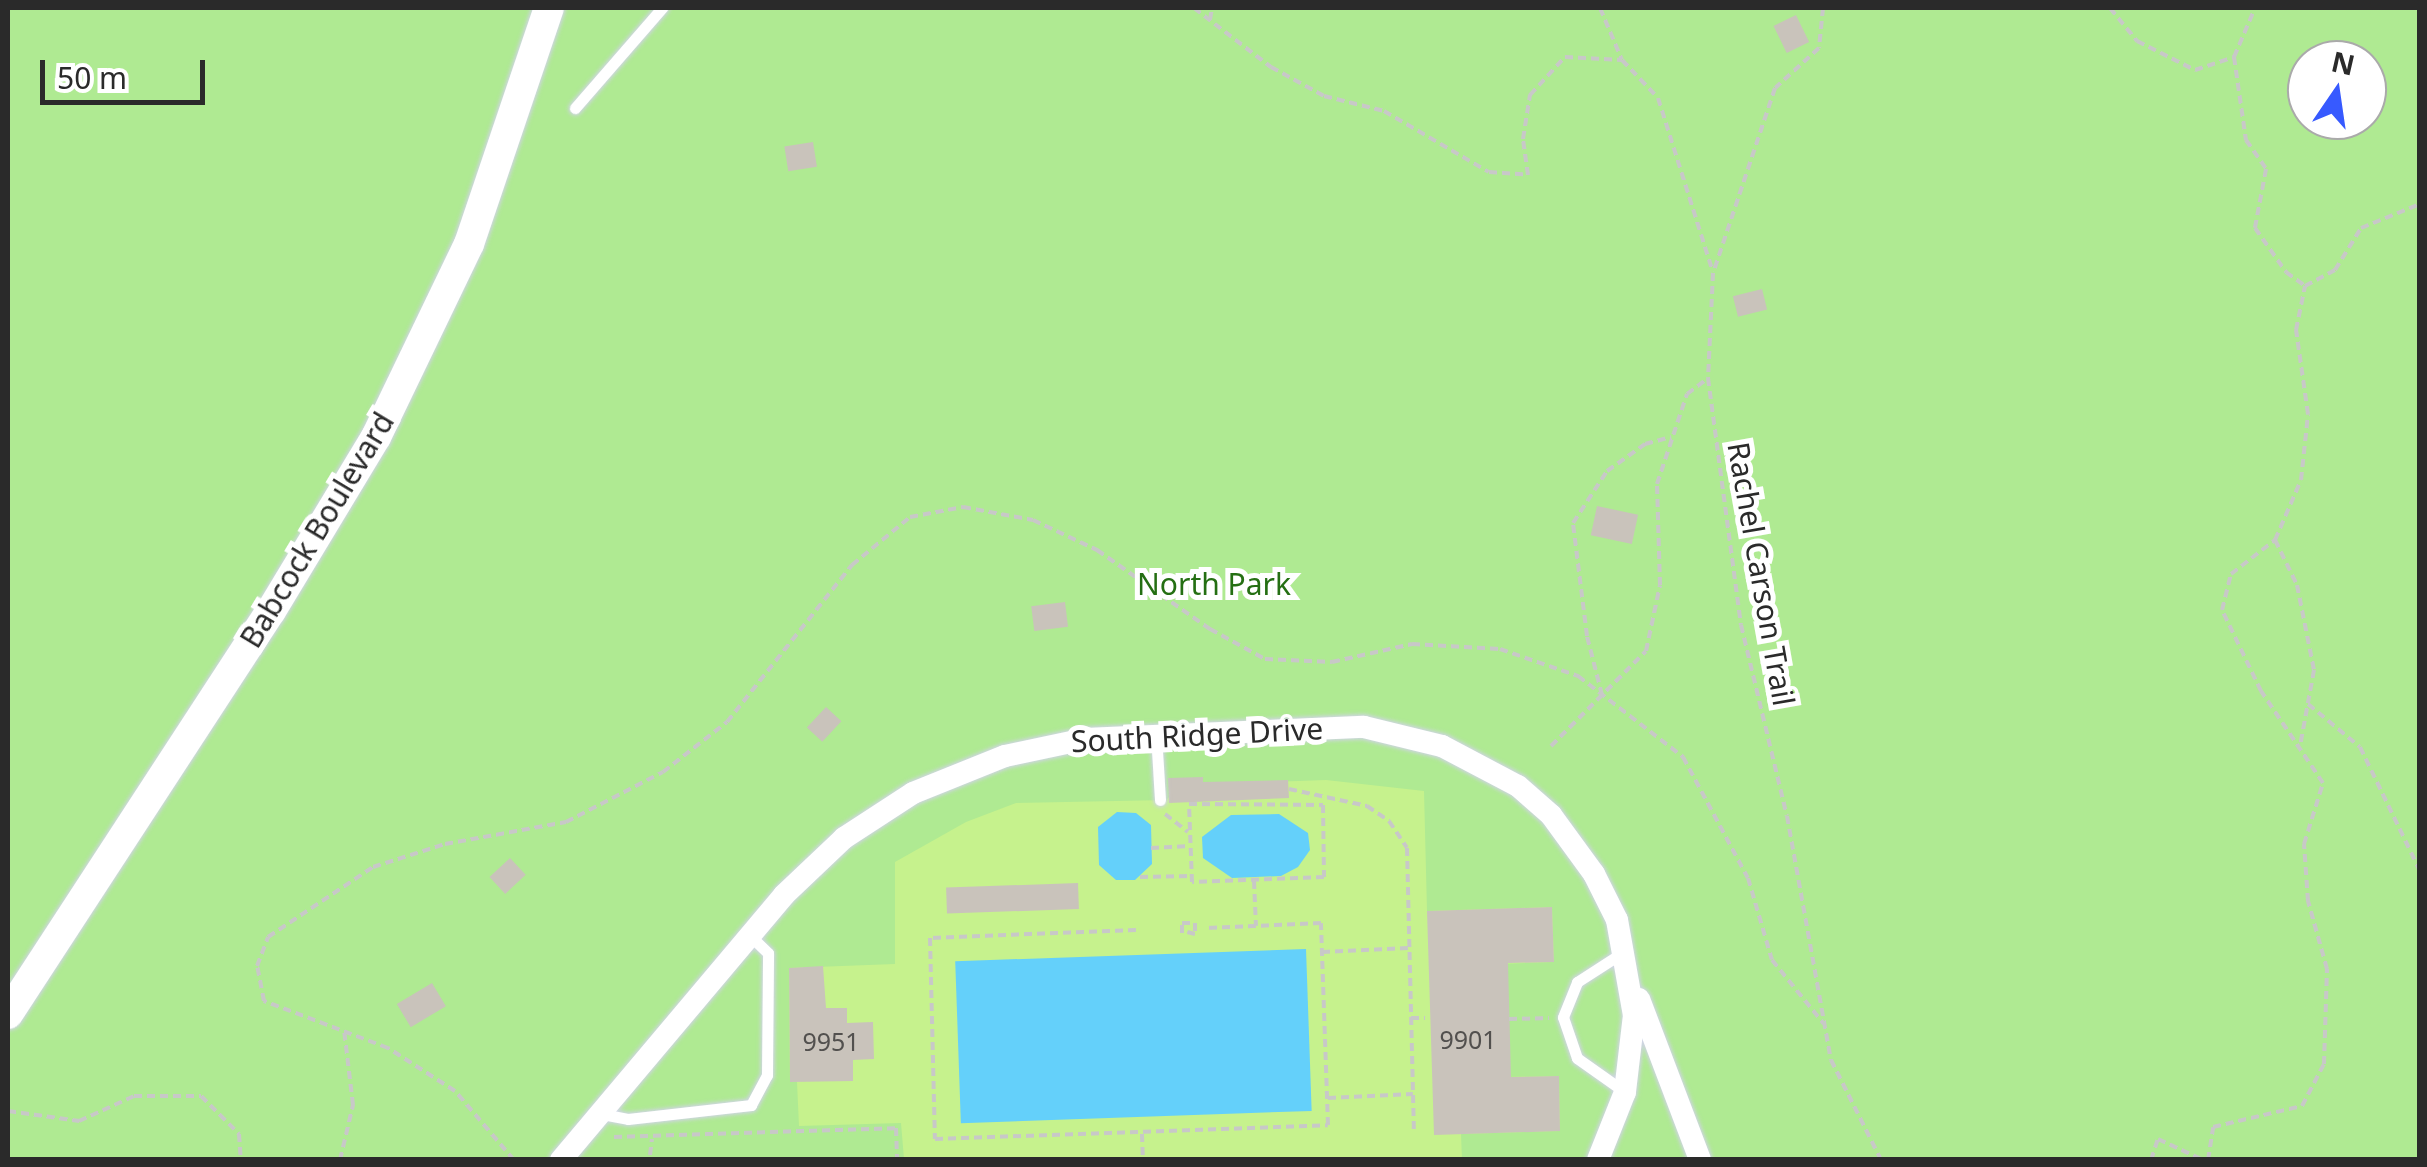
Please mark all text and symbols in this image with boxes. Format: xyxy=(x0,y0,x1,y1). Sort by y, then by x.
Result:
scale bar xyxy=(45,40,210,102)
north arrow xyxy=(2287,40,2387,140)
text: N xyxy=(2328,42,2359,84)
text: 50 m xyxy=(57,57,127,98)
street label: Babcock Boulevard xyxy=(233,406,401,654)
street label: Rachel Carson Trail xyxy=(1720,439,1802,709)
park label: North Park xyxy=(1137,566,1291,602)
street label: South Ridge Drive xyxy=(1070,710,1324,760)
house number: 9901 xyxy=(1439,1024,1497,1054)
house number: 9951 xyxy=(802,1026,860,1056)

